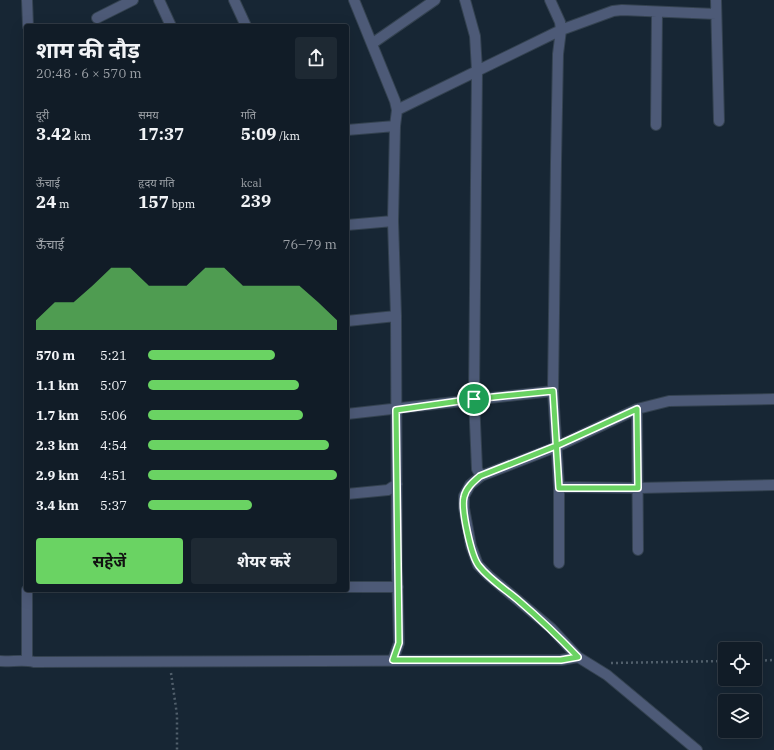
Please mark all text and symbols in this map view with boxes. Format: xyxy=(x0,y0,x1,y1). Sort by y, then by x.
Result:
text: शाम की दौड़ xyxy=(36,35,140,64)
button: share xyxy=(295,37,337,79)
text: 20:48 · 6 × 570 m xyxy=(36,65,142,82)
text: दूरी xyxy=(36,108,49,122)
text: समय xyxy=(138,108,159,122)
text: गति xyxy=(241,108,256,122)
text: 3.42 xyxy=(36,123,71,145)
text: 17:37 xyxy=(138,123,184,145)
text: 5:09 xyxy=(241,123,276,145)
text: km xyxy=(71,129,91,143)
text: /km xyxy=(276,129,300,143)
text: ऊँचाई xyxy=(36,176,60,190)
text: हृदय गति xyxy=(138,176,174,190)
text: kcal xyxy=(241,176,262,190)
text: 239 xyxy=(241,190,271,212)
text: 24 xyxy=(36,191,56,213)
text: 157 xyxy=(138,191,169,213)
text: m xyxy=(56,197,69,211)
text: bpm xyxy=(169,197,195,211)
text: ऊँचाई xyxy=(36,236,64,253)
text: 76–79 m xyxy=(283,236,337,253)
text: 570 m xyxy=(36,347,75,364)
text: 5:21 xyxy=(100,347,127,364)
text: 1.1 km xyxy=(36,377,79,394)
text: 5:07 xyxy=(100,377,127,394)
pin xyxy=(457,382,491,416)
icon: arrive xyxy=(463,388,485,410)
text: 1.7 km xyxy=(36,407,79,424)
text: 5:06 xyxy=(100,407,127,424)
text: 2.3 km xyxy=(36,437,79,454)
text: 4:54 xyxy=(100,437,127,454)
text: 2.9 km xyxy=(36,467,79,484)
text: 4:51 xyxy=(100,467,127,484)
text: 3.4 km xyxy=(36,497,79,514)
text: 5:37 xyxy=(100,497,127,514)
button: सहेजें xyxy=(36,538,183,584)
button: शेयर करें xyxy=(191,538,337,584)
map controls xyxy=(718,642,762,738)
button: locate xyxy=(718,642,762,686)
button: layers xyxy=(718,694,762,738)

